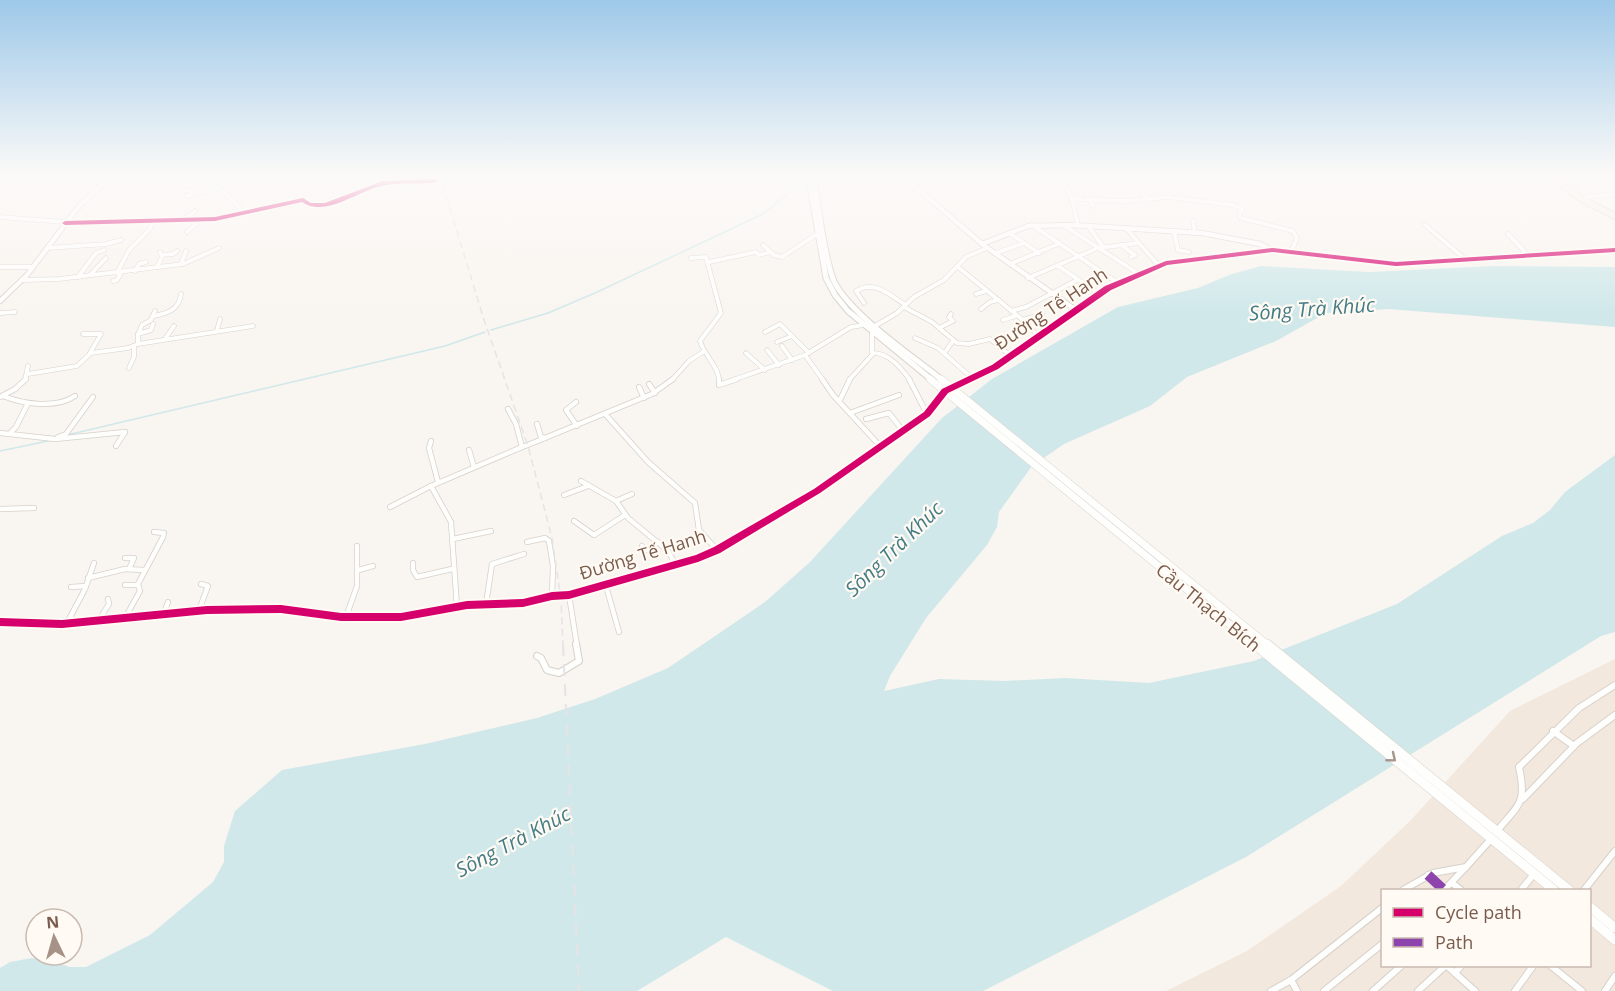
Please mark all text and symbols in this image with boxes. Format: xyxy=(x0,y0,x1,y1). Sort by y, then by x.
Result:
street label: Đường Tế Hanh xyxy=(989,261,1112,355)
water label: Sông Trà Khúc xyxy=(1248,291,1377,326)
water label: Sông Trà Khúc xyxy=(839,494,949,602)
street label: Đường Tế Hanh xyxy=(576,523,709,585)
street label: Cầu Thạch Bích xyxy=(1151,558,1266,657)
one-way arrow xyxy=(1385,751,1396,762)
water label: Sông Trà Khúc xyxy=(451,800,576,883)
legend xyxy=(1381,889,1591,967)
text: Cycle path xyxy=(1435,900,1522,924)
north arrow xyxy=(24,907,84,967)
text: N xyxy=(45,911,60,934)
text: Path xyxy=(1435,930,1473,954)

